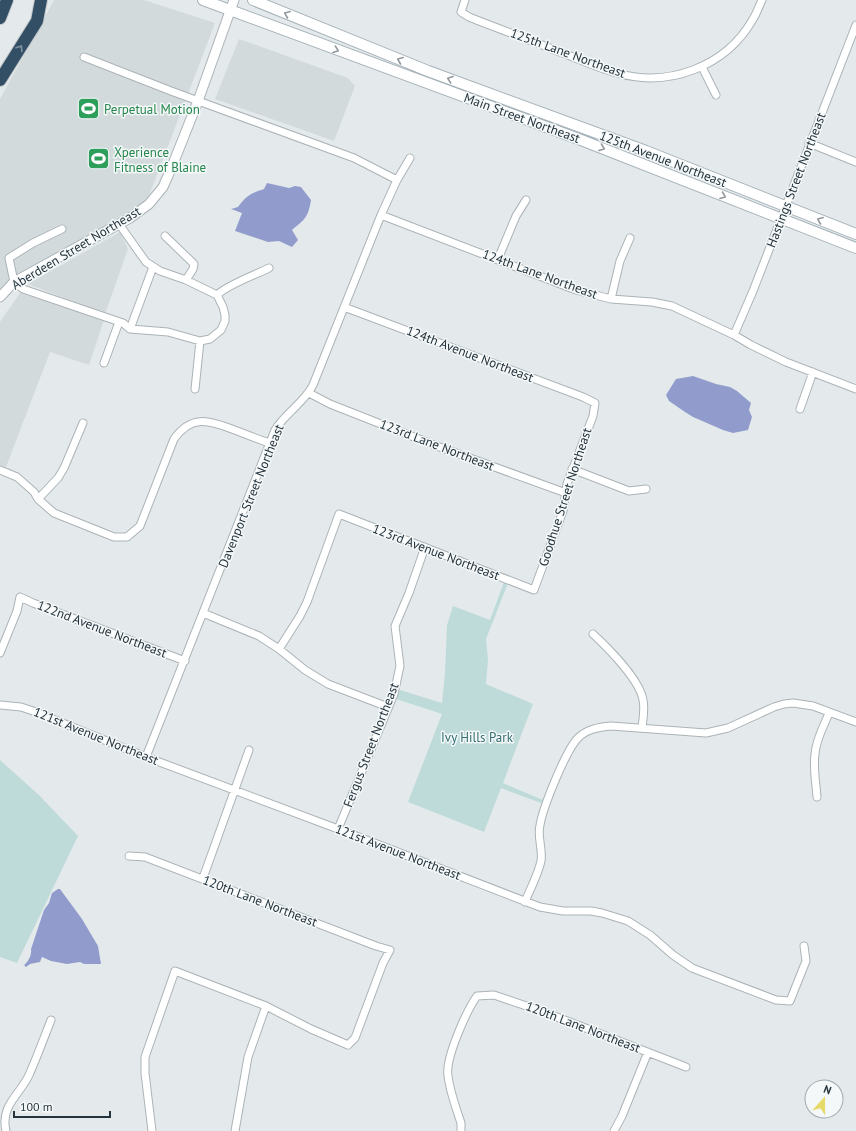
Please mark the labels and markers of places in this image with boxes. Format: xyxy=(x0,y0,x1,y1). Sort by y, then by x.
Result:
sports icon: Perpetual Motion xyxy=(76,96,102,122)
place label: Perpetual Motion xyxy=(104,101,200,118)
place label: Xperience Fitness of Blaine xyxy=(114,144,206,176)
sports icon: Xperience Fitness of Blaine xyxy=(85,146,111,172)

